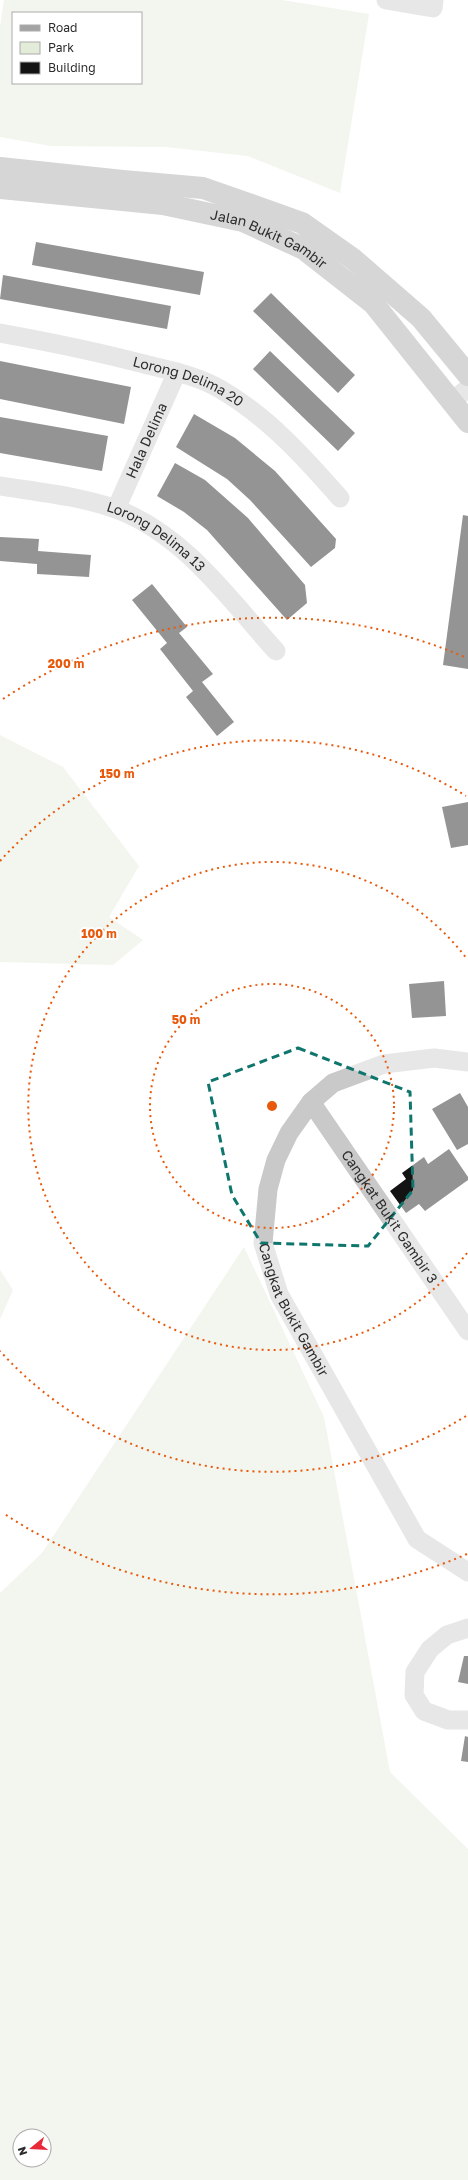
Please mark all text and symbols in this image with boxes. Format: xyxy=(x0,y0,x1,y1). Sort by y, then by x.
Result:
legend xyxy=(12,12,142,84)
text: Road xyxy=(48,20,77,35)
text: Park xyxy=(48,40,74,55)
text: Building xyxy=(48,60,96,75)
street label: Jalan Bukit Gambir xyxy=(209,205,331,272)
street label: Lorong Delima 20 xyxy=(131,352,247,410)
street label: Hala Delima xyxy=(122,400,170,481)
street label: Lorong Delima 13 xyxy=(105,498,209,575)
text: 200 m xyxy=(48,656,84,671)
text: 150 m xyxy=(100,766,134,781)
text: 100 m xyxy=(81,926,117,941)
text: 50 m xyxy=(172,1012,200,1027)
centre of rings xyxy=(265,1099,279,1113)
street label: Cangkat Bukit Gambir 3 xyxy=(338,1146,442,1286)
street label: Cangkat Bukit Gambir xyxy=(256,1241,333,1380)
north arrow xyxy=(12,2128,52,2168)
text: N xyxy=(15,2145,29,2157)

